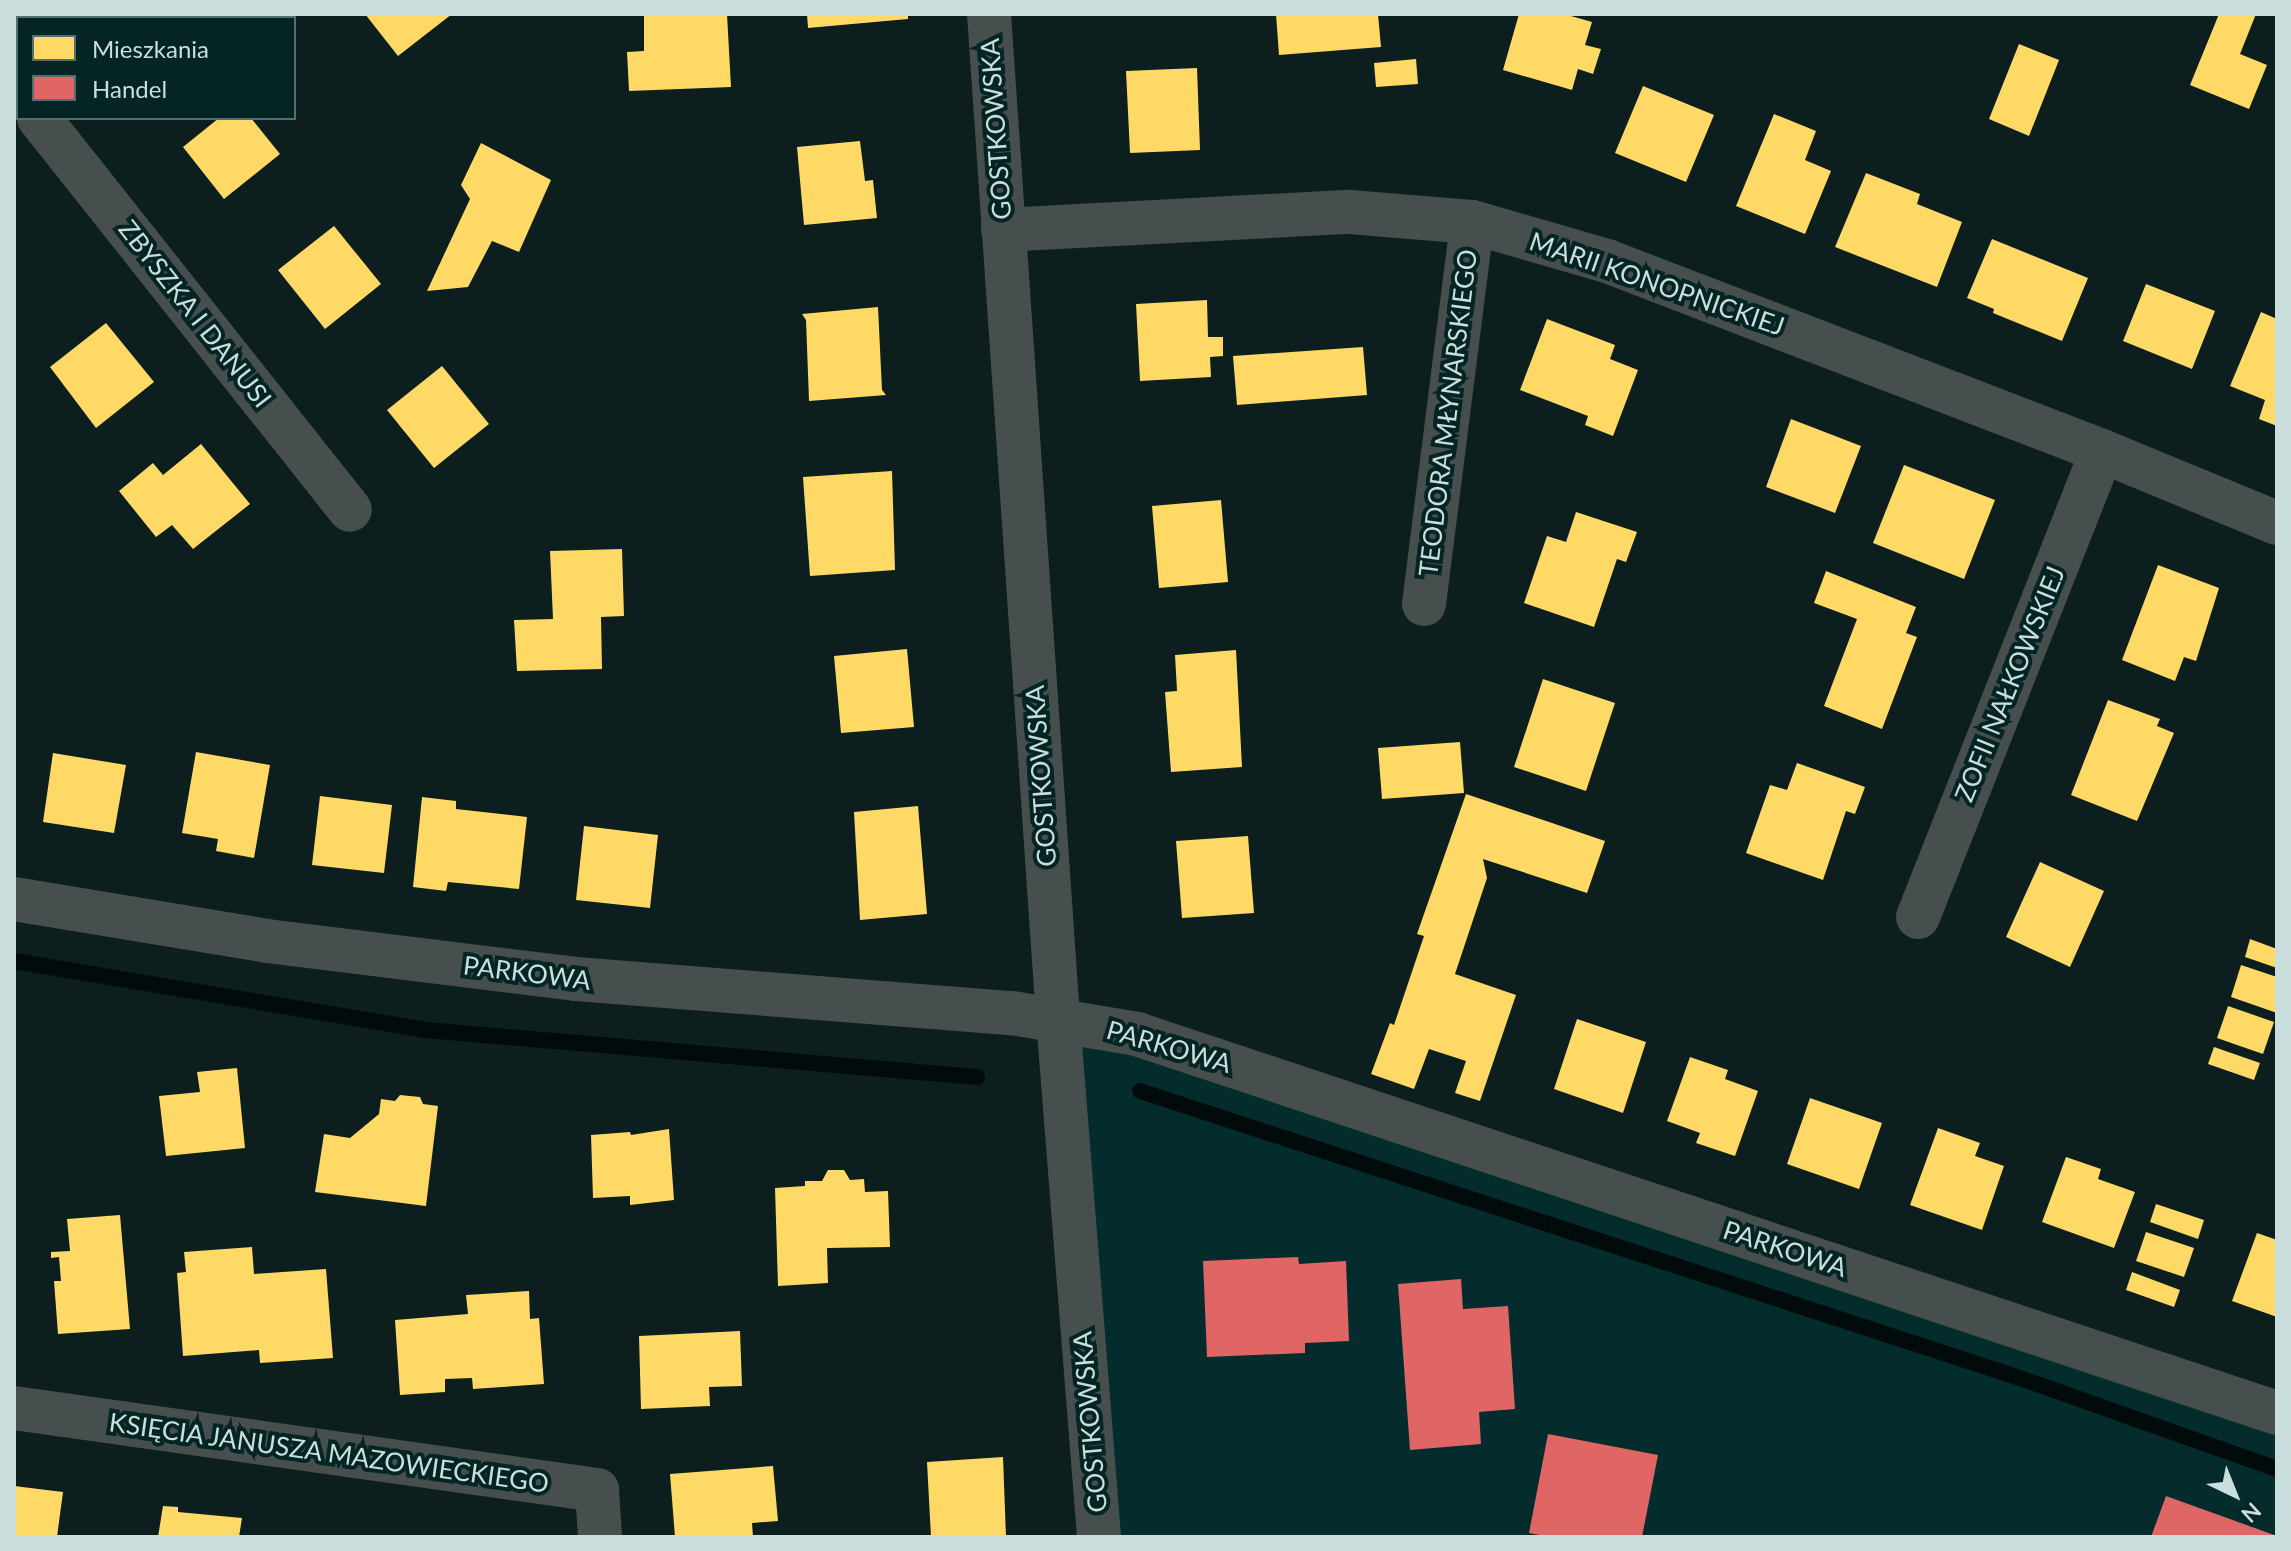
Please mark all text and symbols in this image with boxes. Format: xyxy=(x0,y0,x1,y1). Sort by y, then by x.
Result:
legend xyxy=(16,16,296,120)
text: Mieszkania xyxy=(92,34,209,63)
street label: GOSTKOWSKA xyxy=(974,37,1018,221)
text: Handel xyxy=(92,74,167,103)
street label: ZBYSZKA I DANUSI xyxy=(112,214,278,414)
street label: MARII KONOPNICKIEJ xyxy=(1525,226,1789,342)
street label: TEODORA MŁYNARSKIEGO xyxy=(1412,247,1484,579)
street label: ZOFII NAŁKOWSKIEJ xyxy=(1949,562,2071,806)
street label: GOSTKOWSKA xyxy=(1019,684,1063,868)
street label: PARKOWA xyxy=(461,950,593,996)
street label: PARKOWA xyxy=(1103,1014,1235,1080)
street label: PARKOWA xyxy=(1719,1214,1851,1284)
street label: GOSTKOWSKA xyxy=(1067,1330,1113,1514)
street label: KSIĘCIA JANUSZA MAZOWIECKIEGO xyxy=(106,1407,552,1499)
north arrow xyxy=(2195,1455,2275,1535)
text: N xyxy=(2236,1497,2267,1529)

